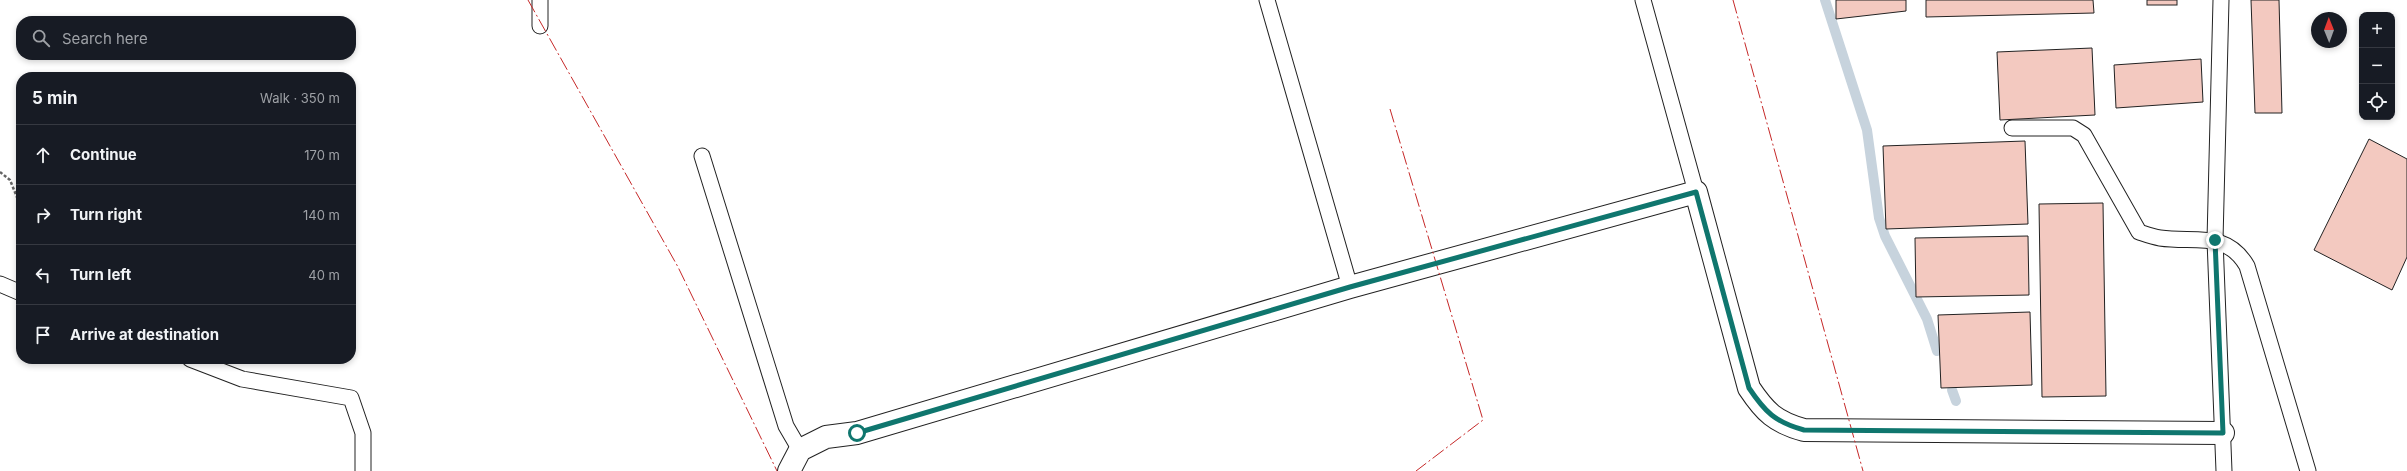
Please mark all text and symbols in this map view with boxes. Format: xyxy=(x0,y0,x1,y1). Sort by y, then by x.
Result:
north arrow xyxy=(2311,12,2347,48)
map controls xyxy=(2359,12,2395,120)
button: + xyxy=(2359,12,2395,48)
search box xyxy=(16,16,356,60)
icon: search xyxy=(30,27,52,49)
text: Search here xyxy=(62,29,148,48)
button: − xyxy=(2359,48,2395,84)
button: locate xyxy=(2359,84,2395,120)
text: 5 min xyxy=(32,88,78,108)
text: Walk · 350 m xyxy=(260,90,340,106)
icon: ahead xyxy=(32,144,54,166)
text: Continue xyxy=(70,145,137,164)
text: 170 m xyxy=(304,147,340,163)
icon: right xyxy=(32,204,54,226)
text: Turn right xyxy=(70,205,142,224)
text: 140 m xyxy=(303,207,340,223)
route end xyxy=(2206,231,2224,249)
icon: left xyxy=(32,264,54,286)
text: Turn left xyxy=(70,265,131,284)
text: 40 m xyxy=(308,267,340,283)
icon: arrive xyxy=(32,324,54,346)
text: Arrive at destination xyxy=(70,325,219,344)
route start xyxy=(848,424,866,442)

